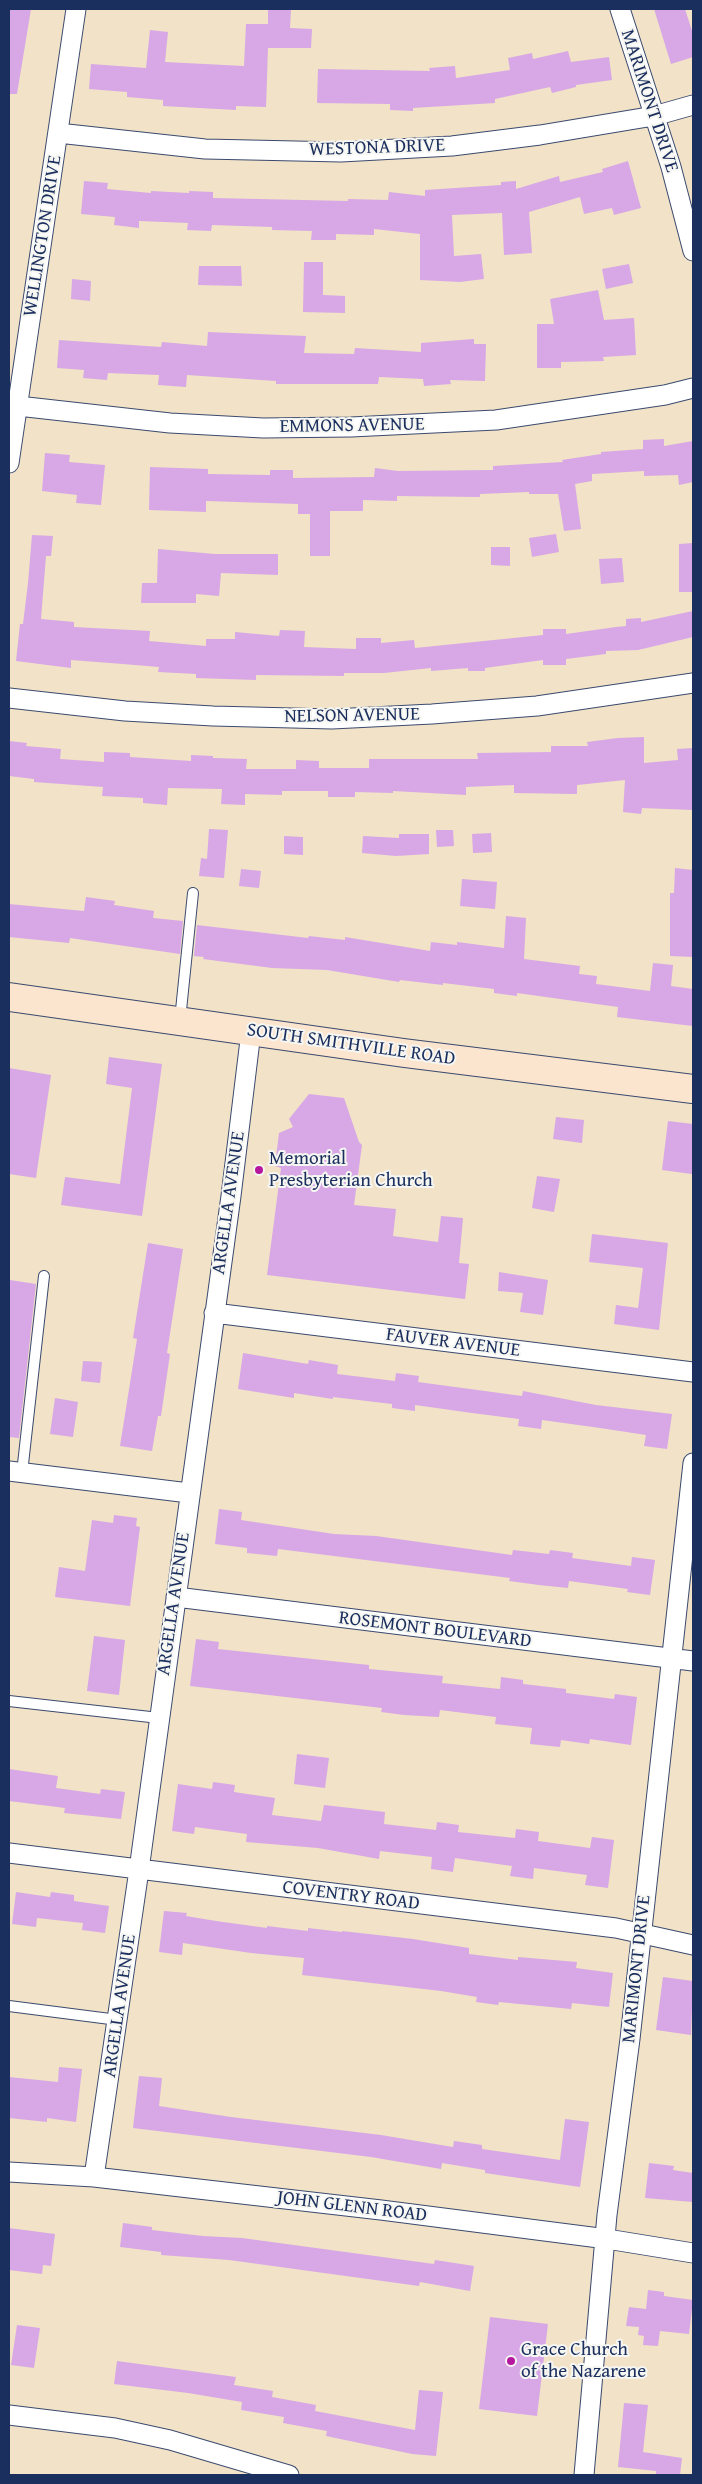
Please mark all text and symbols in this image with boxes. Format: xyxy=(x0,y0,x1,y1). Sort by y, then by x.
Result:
street label: MARIMONT DRIVE xyxy=(615,27,683,175)
street label: WESTONA DRIVE xyxy=(309,134,445,162)
street label: WELLINGTON DRIVE xyxy=(19,154,67,318)
street label: EMMONS AVENUE xyxy=(279,413,425,439)
street label: NELSON AVENUE xyxy=(284,703,420,729)
street label: SOUTH SMITHVILLE ROAD xyxy=(245,1019,457,1071)
street label: ARGELLA AVENUE xyxy=(208,1130,250,1276)
place label: Memorial Presbyterian Church xyxy=(269,1148,433,1192)
marker: Memorial Presbyterian Church xyxy=(253,1164,265,1176)
street label: FAUVER AVENUE xyxy=(385,1323,521,1363)
street label: ARGELLA AVENUE xyxy=(153,1531,195,1677)
street label: ROSEMONT BOULEVARD xyxy=(337,1607,533,1653)
street label: COVENTRY ROAD xyxy=(281,1876,421,1916)
street label: MARIMONT DRIVE xyxy=(618,1894,656,2044)
street label: ARGELLA AVENUE xyxy=(99,1933,141,2079)
street label: JOHN GLENN ROAD xyxy=(276,2186,428,2228)
place label: Grace Church of the Nazarene xyxy=(521,2339,646,2383)
marker: Grace Church of the Nazarene xyxy=(505,2355,517,2367)

